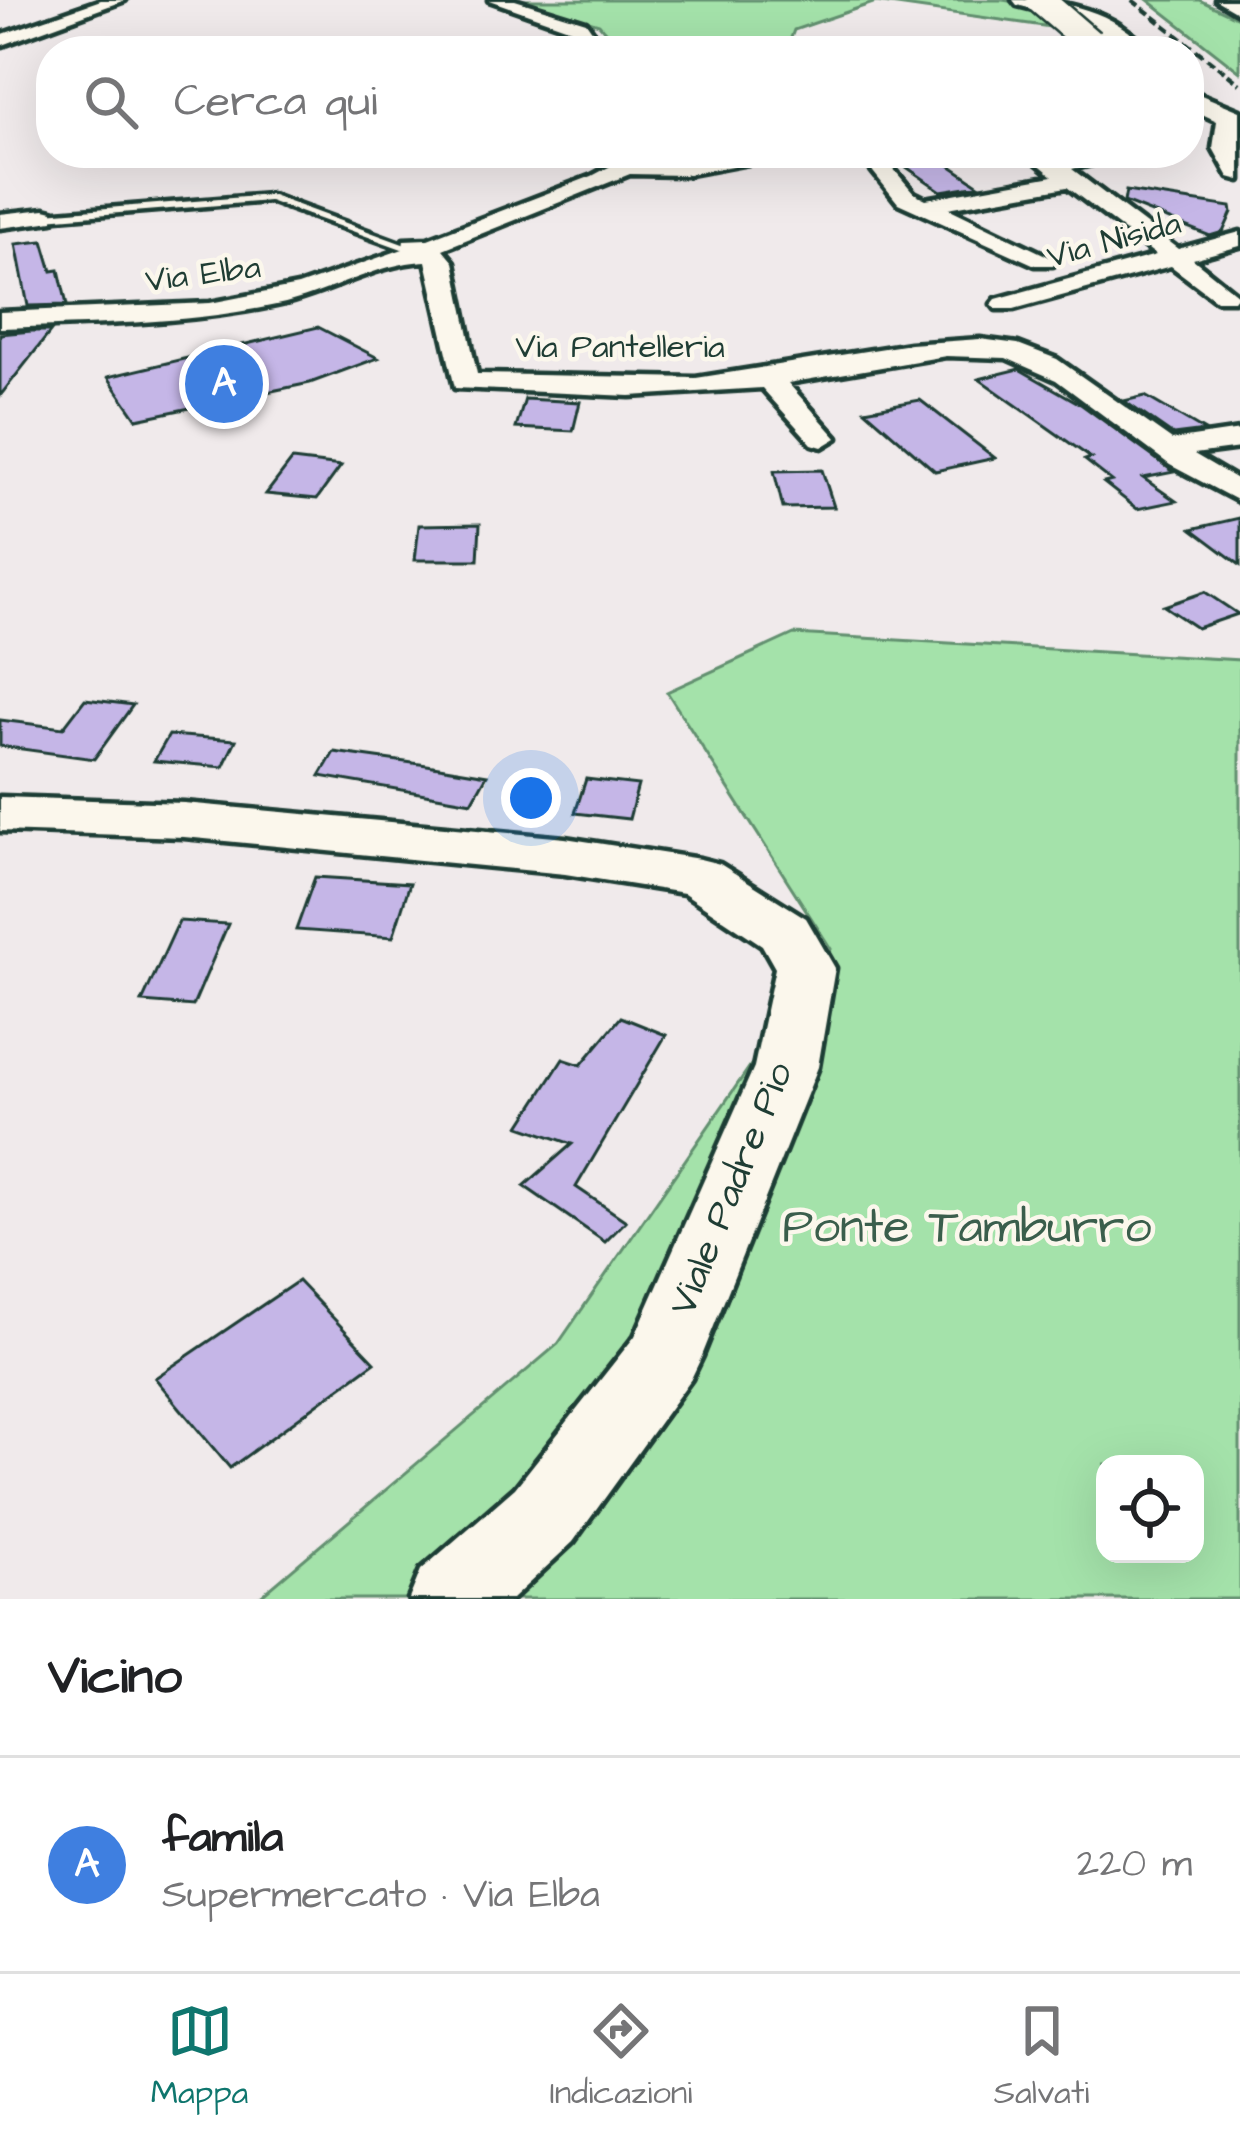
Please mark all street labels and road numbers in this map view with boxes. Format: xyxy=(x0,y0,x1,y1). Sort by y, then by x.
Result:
street label: Via Nisida xyxy=(1042,200,1186,280)
street label: Via Elba xyxy=(143,244,263,304)
street label: Via Pantelleria xyxy=(515,324,725,370)
street label: Viale Padre Pio xyxy=(657,1054,807,1324)

